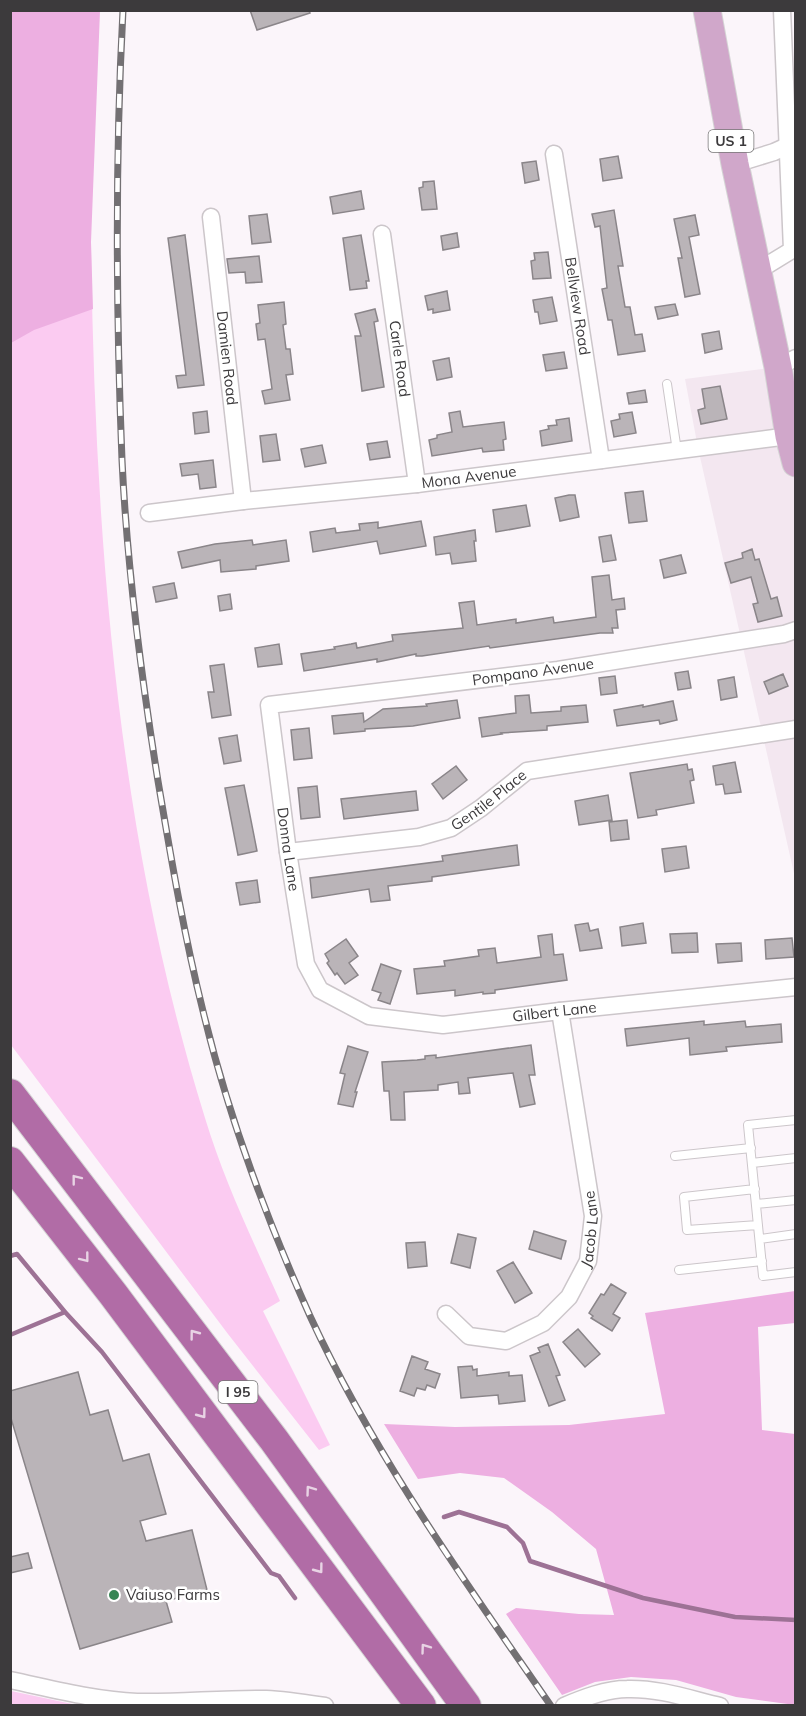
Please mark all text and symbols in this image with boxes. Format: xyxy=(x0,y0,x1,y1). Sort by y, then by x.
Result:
road number: US 1 xyxy=(708,130,754,152)
street label: Bellview Road xyxy=(561,256,595,356)
street label: Damien Road xyxy=(213,310,242,406)
street label: Carle Road xyxy=(385,319,415,398)
street label: Mona Avenue xyxy=(420,461,517,492)
street label: Pompano Avenue xyxy=(471,654,595,689)
street label: Gentile Place xyxy=(447,765,530,835)
street label: Donna Lane xyxy=(273,806,304,892)
street label: Gilbert Lane xyxy=(511,997,597,1026)
one-way arrow xyxy=(72,1174,83,1185)
street label: Jacob Lane xyxy=(576,1189,602,1271)
one-way arrow xyxy=(77,1251,88,1262)
one-way arrow xyxy=(190,1329,201,1340)
road number: I 95 xyxy=(218,1381,258,1403)
one-way arrow xyxy=(195,1407,206,1418)
one-way arrow xyxy=(307,1486,318,1497)
one-way arrow xyxy=(312,1563,323,1574)
place label: Vaiuso Farms xyxy=(126,1585,220,1604)
marker: Vaiuso Farms xyxy=(107,1588,121,1602)
one-way arrow xyxy=(421,1644,432,1655)

